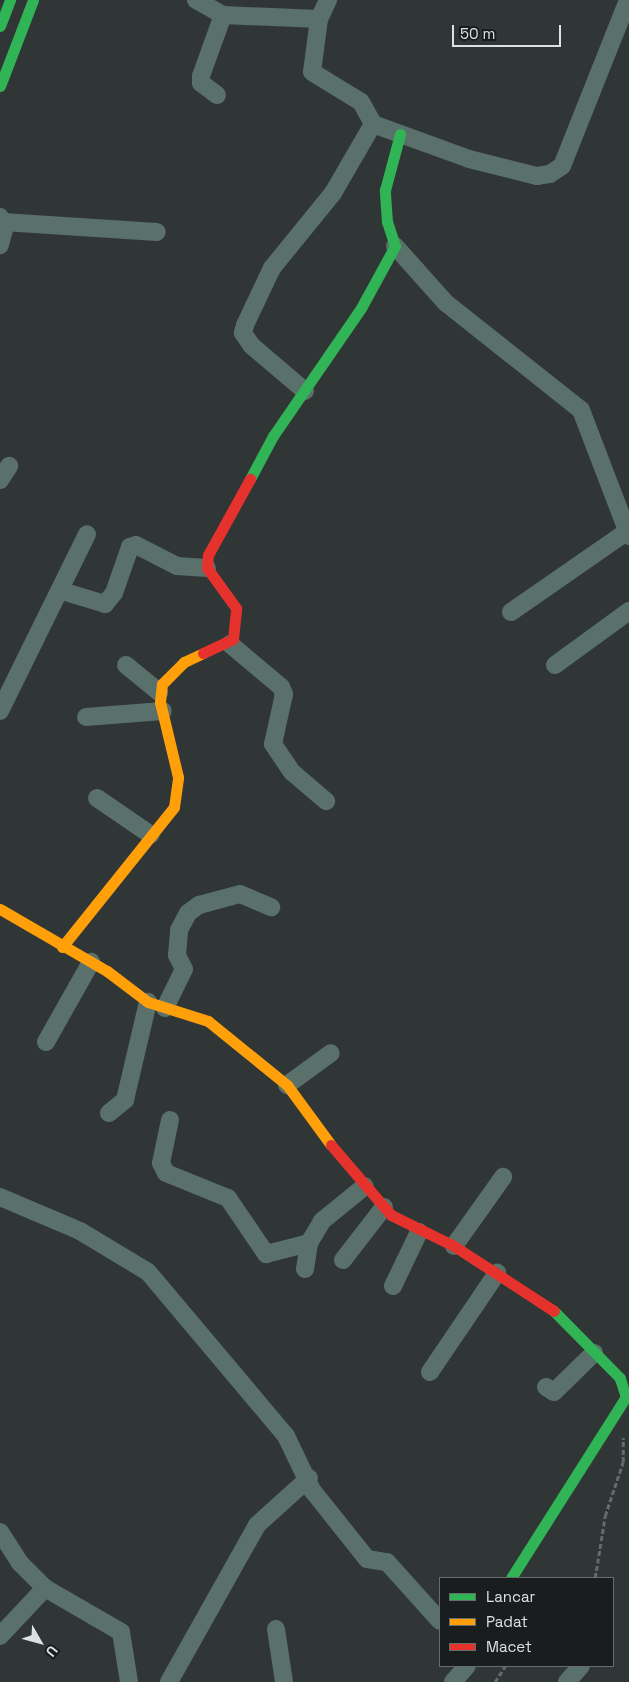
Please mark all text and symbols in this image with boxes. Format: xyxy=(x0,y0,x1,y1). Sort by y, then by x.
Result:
scale bar xyxy=(454,15,563,47)
text: 50 m xyxy=(460,24,495,43)
legend xyxy=(439,1577,614,1667)
text: Lancar xyxy=(486,1587,535,1606)
text: Padat xyxy=(486,1612,528,1631)
north arrow xyxy=(15,1617,65,1667)
text: Macet xyxy=(486,1637,532,1656)
text: U xyxy=(42,1642,62,1660)

